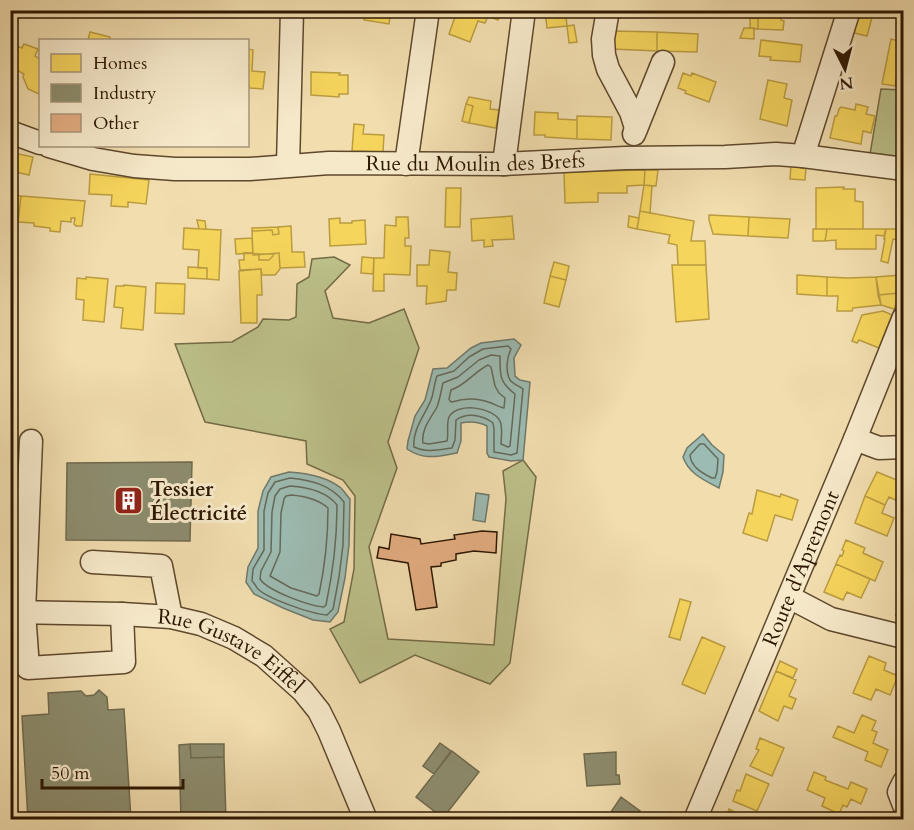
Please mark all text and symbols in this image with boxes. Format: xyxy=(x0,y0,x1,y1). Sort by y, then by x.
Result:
legend xyxy=(39,39,249,147)
north arrow xyxy=(815,39,875,99)
text: Homes xyxy=(93,51,147,76)
text: N xyxy=(838,71,855,95)
text: Industry xyxy=(93,81,157,106)
text: Other xyxy=(93,111,139,136)
street label: Rue du Moulin des Brefs xyxy=(365,146,586,179)
place label: Tessier Électricité xyxy=(150,475,247,528)
building icon: Tessier Électricité xyxy=(113,485,145,517)
street label: Route d'Apremont xyxy=(755,486,846,651)
street label: Rue Gustave Eiffel xyxy=(157,602,310,700)
scale bar xyxy=(42,752,183,790)
text: 50 m xyxy=(51,761,90,786)

